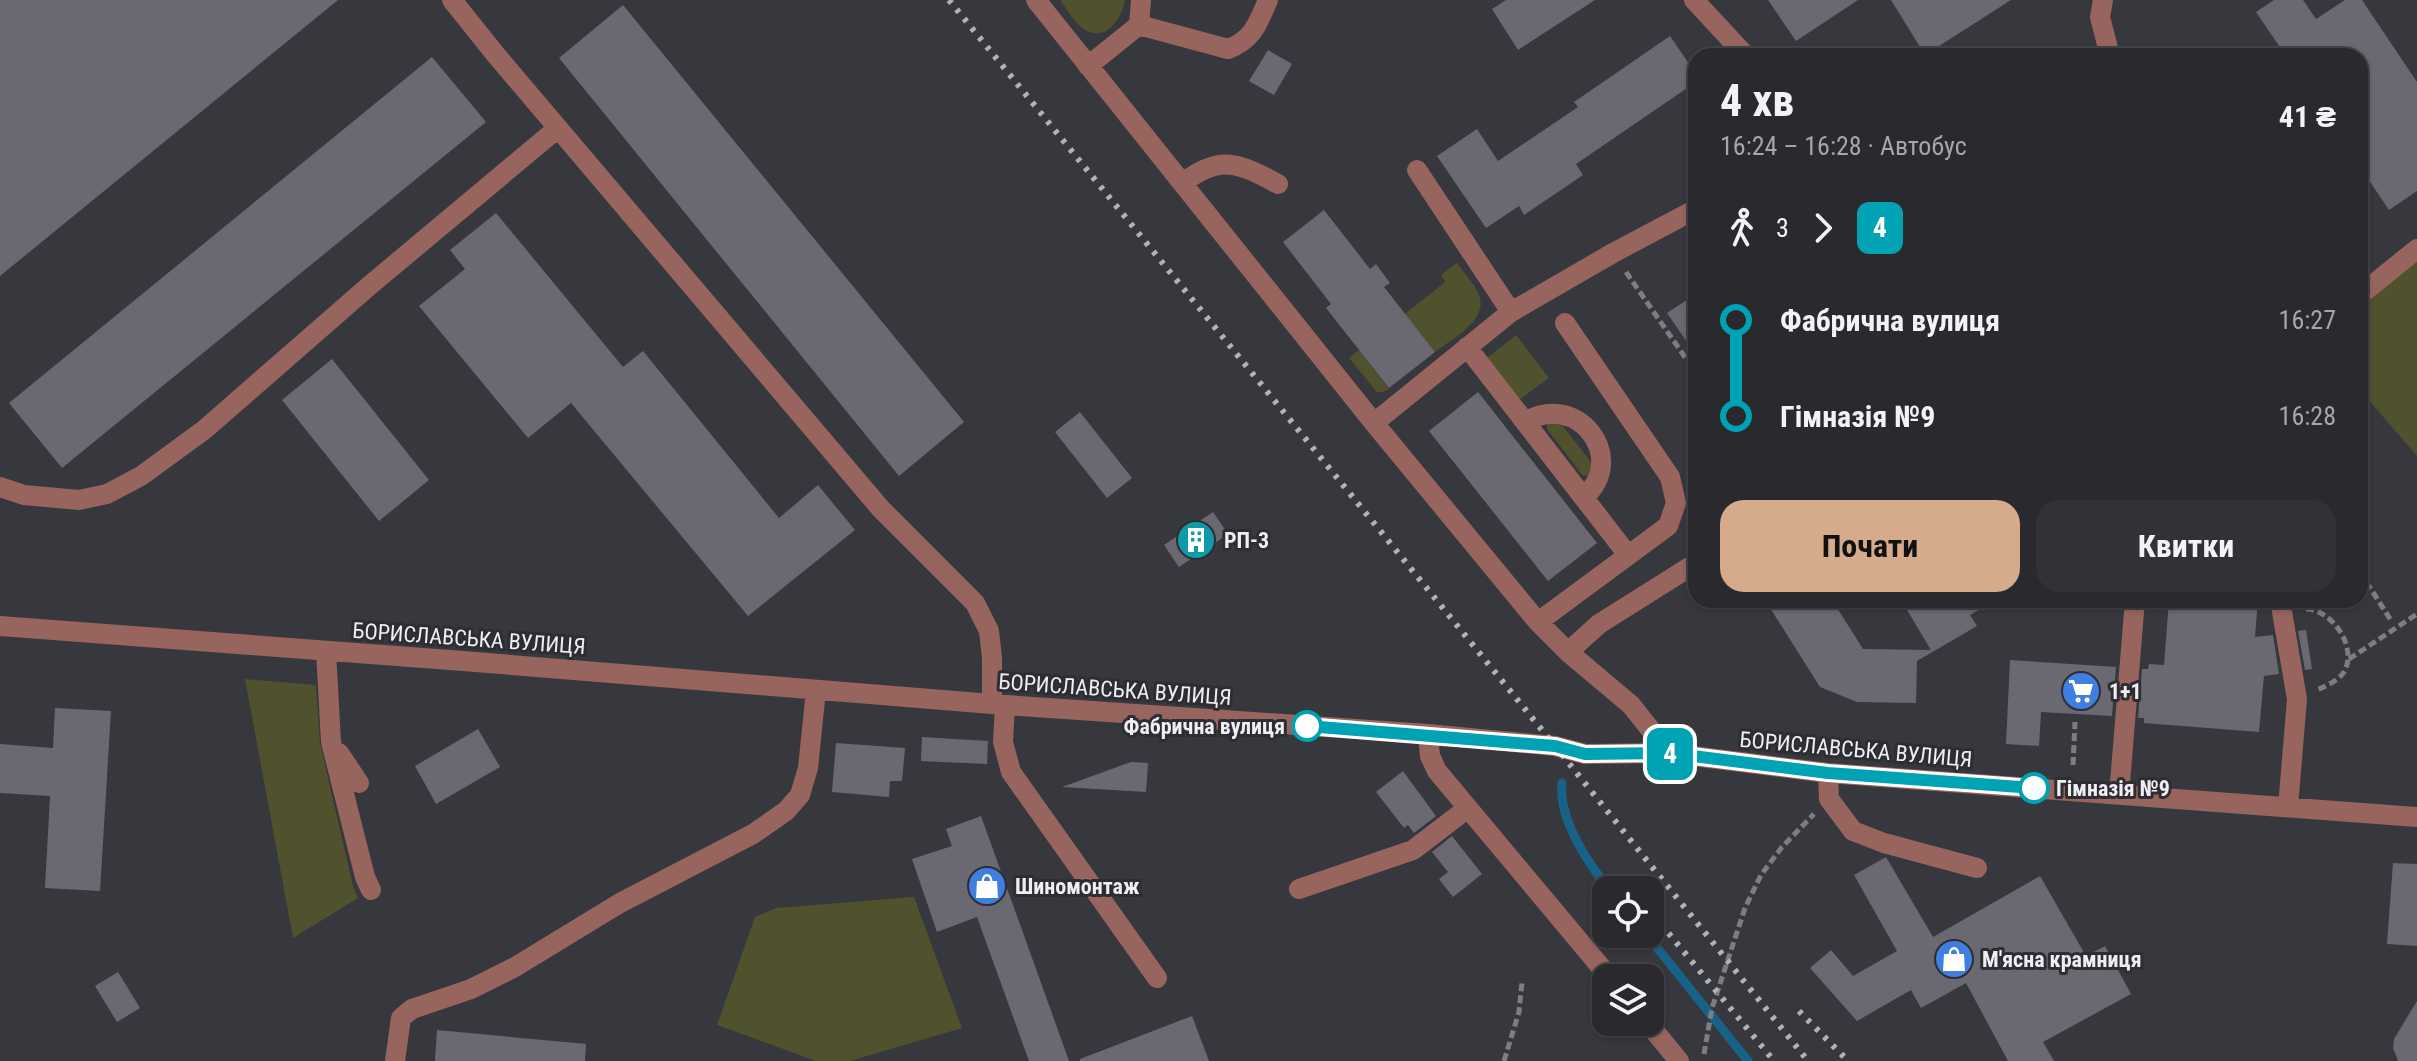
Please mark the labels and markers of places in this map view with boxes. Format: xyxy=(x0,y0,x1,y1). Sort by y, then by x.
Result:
building icon: РП-3 xyxy=(1175,519,1217,561)
place label: РП-3 xyxy=(1224,528,1269,553)
supermarket icon: 1+1 xyxy=(2060,670,2102,712)
place label: 1+1 xyxy=(2109,679,2142,704)
marker: Фабрична вулиця xyxy=(1292,711,1322,741)
place label: Фабрична вулиця xyxy=(1124,714,1285,739)
marker: Гімназія №9 xyxy=(2019,773,2049,803)
place label: Гімназія №9 xyxy=(2056,776,2170,801)
shop icon: Шиномонтаж xyxy=(966,865,1008,907)
place label: Шиномонтаж xyxy=(1015,874,1140,899)
shop icon: М'ясна крамниця xyxy=(1933,938,1975,980)
place label: М'ясна крамниця xyxy=(1982,947,2142,972)

